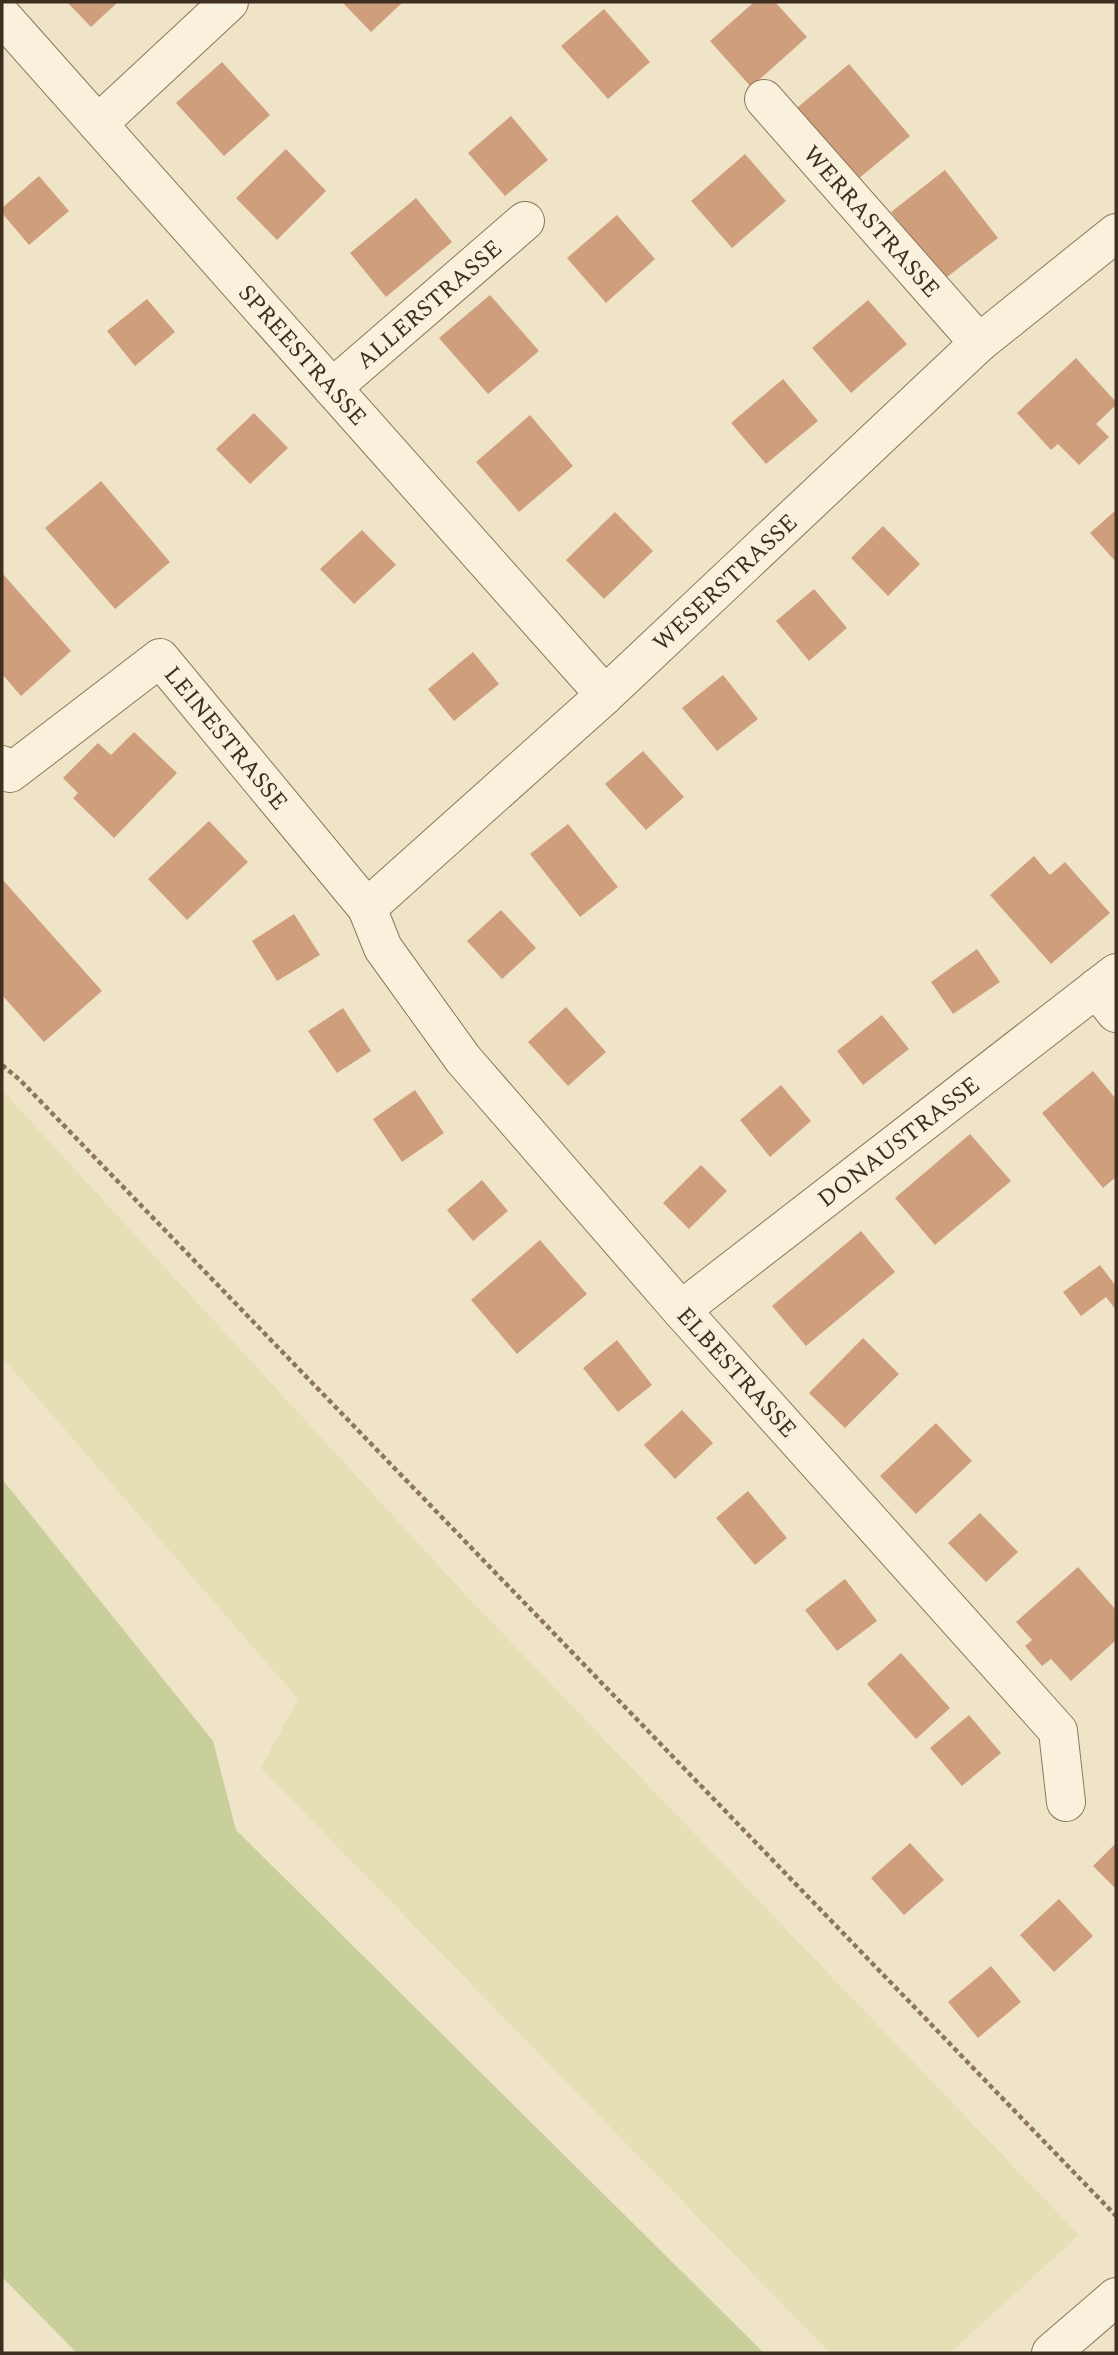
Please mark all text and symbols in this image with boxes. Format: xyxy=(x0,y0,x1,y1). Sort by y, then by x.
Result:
street label: WERRASTRASSE xyxy=(794,138,948,306)
street label: ALLERSTRASSE xyxy=(348,231,511,379)
street label: SPREESTRASSE xyxy=(229,276,375,434)
street label: WESERSTRASSE xyxy=(645,506,806,660)
street label: LEINESTRASSE xyxy=(155,658,296,819)
street label: DONAUSTRASSE xyxy=(810,1068,988,1217)
street label: ELBESTRASSE xyxy=(667,1299,805,1446)

